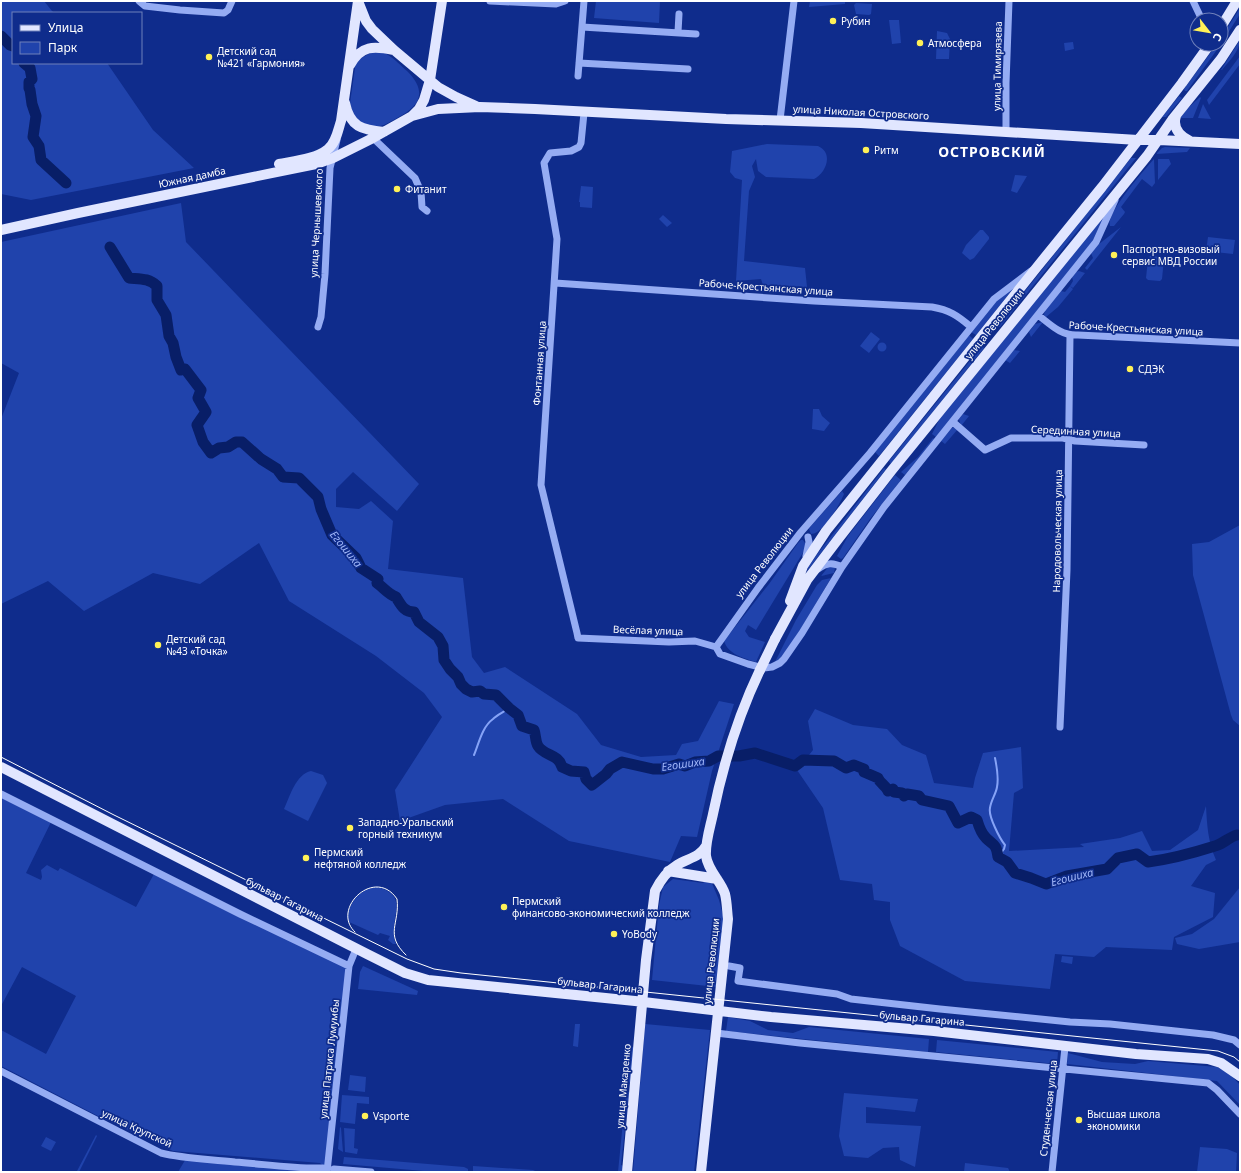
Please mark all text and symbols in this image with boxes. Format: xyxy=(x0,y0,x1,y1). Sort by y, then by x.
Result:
legend xyxy=(12,12,142,64)
north arrow xyxy=(1189,12,1229,52)
place label: Рубин xyxy=(841,14,870,28)
marker: Рубин xyxy=(828,16,838,26)
text: Улица xyxy=(48,19,83,36)
street label: улица Тимирязева xyxy=(989,21,1005,111)
text: С xyxy=(1210,30,1226,44)
place label: Атмосфера xyxy=(928,36,982,50)
marker: Атмосфера xyxy=(915,38,925,48)
text: Парк xyxy=(48,39,78,56)
place label: Детский сад №421 «Гармония» xyxy=(217,44,305,70)
marker: Детский сад №421 «Гармония» xyxy=(204,52,214,62)
street label: улица Николая Островского xyxy=(792,101,930,123)
district label: ОСТРОВСКИЙ xyxy=(938,142,1046,161)
place label: Ритм xyxy=(874,143,899,157)
marker: Ритм xyxy=(861,145,871,155)
street label: Южная дамба xyxy=(157,163,227,191)
street label: улица Чернышевского xyxy=(306,168,326,278)
place label: Фитанит xyxy=(405,182,447,196)
marker: Фитанит xyxy=(392,184,402,194)
place label: Паспортно-визовый сервис МВД России xyxy=(1122,242,1220,268)
marker: Паспортно-визовый сервис МВД России xyxy=(1109,250,1119,260)
street label: Рабоче-Крестьянская улица xyxy=(698,275,834,299)
street label: улица Революции xyxy=(961,286,1027,362)
street label: Рабоче-Крестьянская улица xyxy=(1068,317,1204,339)
street label: Фонтанная улица xyxy=(529,320,549,406)
place label: СДЭК xyxy=(1138,362,1165,376)
marker: СДЭК xyxy=(1125,364,1135,374)
street label: Серединная улица xyxy=(1031,422,1121,440)
street label: Народовольческая улица xyxy=(1049,469,1065,593)
street label: улица Революции xyxy=(732,524,796,600)
water label: Егошиха xyxy=(327,527,366,570)
street label: Весёлая улица xyxy=(613,622,683,638)
place label: Детский сад №43 «Точка» xyxy=(166,632,228,658)
marker: Детский сад №43 «Точка» xyxy=(153,640,163,650)
water label: Егошиха xyxy=(660,753,706,774)
place label: Западно-Уральский горный техникум xyxy=(358,815,454,841)
marker: Западно-Уральский горный техникум xyxy=(345,823,355,833)
place label: Пермский нефтяной колледж xyxy=(314,845,406,871)
marker: Пермский нефтяной колледж xyxy=(301,853,311,863)
water label: Егошиха xyxy=(1049,864,1095,889)
street label: бульвар Гагарина xyxy=(244,873,326,925)
place label: Пермский финансово-экономический колледж xyxy=(512,894,690,920)
marker: Пермский финансово-экономический колледж xyxy=(499,902,509,912)
street label: улица Революции xyxy=(700,917,722,1005)
place label: YoBody xyxy=(622,927,658,941)
marker: YoBody xyxy=(609,929,619,939)
street label: бульвар Гагарина xyxy=(557,974,643,996)
street label: улица Патриса Лумумбы xyxy=(316,999,342,1119)
street label: бульвар Гагарина xyxy=(879,1007,965,1029)
street label: улица Макаренко xyxy=(612,1043,634,1129)
street label: Студенческая улица xyxy=(1036,1059,1060,1157)
street label: улица Крупской xyxy=(99,1106,175,1150)
place label: Высшая школа экономики xyxy=(1087,1107,1160,1133)
place label: Vsporte xyxy=(373,1109,410,1123)
marker: Vsporte xyxy=(360,1111,370,1121)
marker: Высшая школа экономики xyxy=(1074,1115,1084,1125)

